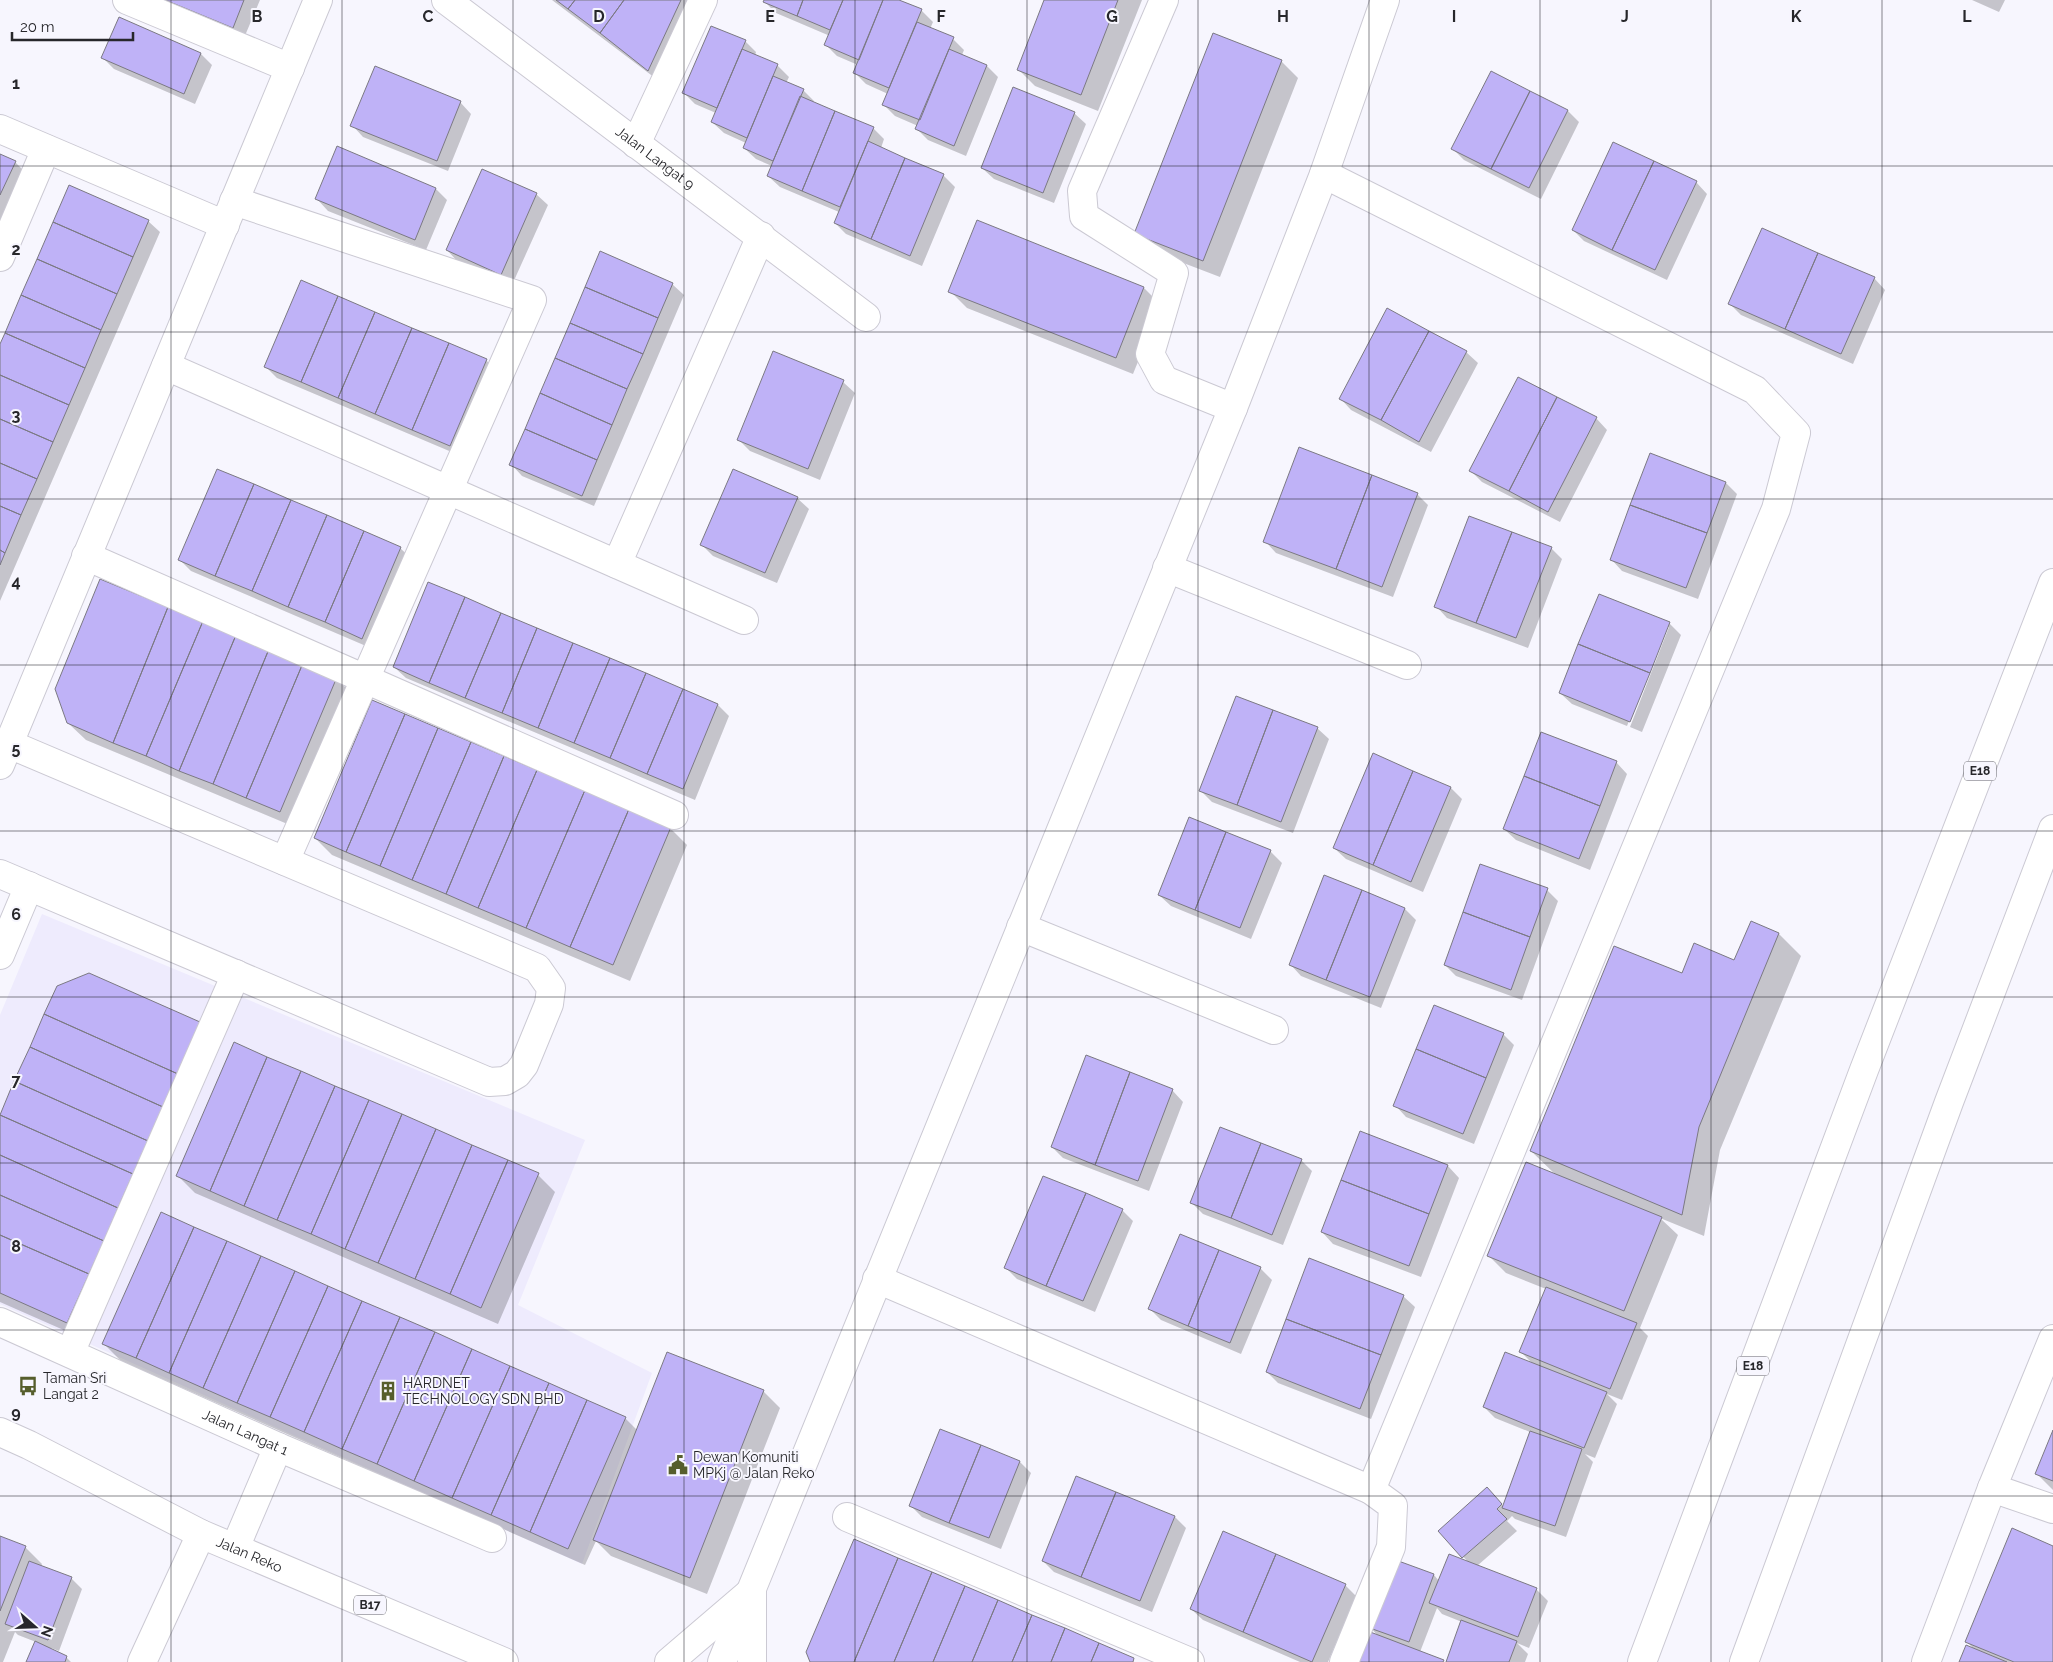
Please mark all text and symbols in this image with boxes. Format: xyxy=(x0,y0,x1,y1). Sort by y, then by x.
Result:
text: B xyxy=(252,7,263,26)
text: C xyxy=(423,7,434,26)
text: D xyxy=(593,7,605,26)
text: E xyxy=(765,7,775,26)
text: F xyxy=(936,7,946,26)
text: G xyxy=(1106,7,1118,26)
text: H xyxy=(1277,7,1289,26)
text: I xyxy=(1452,7,1456,26)
text: J xyxy=(1621,7,1629,26)
text: K xyxy=(1791,7,1802,26)
text: L xyxy=(1962,7,1972,26)
scale bar xyxy=(12,10,134,42)
text: 20 m xyxy=(20,18,55,36)
text: 1 xyxy=(12,74,20,93)
street label: Jalan Langat 9 xyxy=(613,123,698,193)
text: 2 xyxy=(11,240,21,259)
text: 3 xyxy=(12,406,21,425)
text: 4 xyxy=(11,572,21,591)
text: 5 xyxy=(12,739,21,758)
road number: E18 xyxy=(1964,761,1996,780)
text: 6 xyxy=(11,905,21,924)
text: 7 xyxy=(12,1071,21,1090)
text: 8 xyxy=(11,1237,21,1256)
road number: E18 xyxy=(1737,1356,1769,1375)
place label: Taman Sri Langat 2 xyxy=(43,1370,106,1402)
bus stop icon: Taman Sri Langat 2 xyxy=(17,1375,39,1397)
place label: HARDNET TECHNOLOGY SDN BHD xyxy=(403,1375,564,1407)
building icon: HARDNET TECHNOLOGY SDN BHD xyxy=(377,1380,399,1402)
text: 9 xyxy=(11,1403,21,1422)
street label: Jalan Langat 1 xyxy=(200,1406,290,1458)
place label: Dewan Komuniti MPKj @ Jalan Reko xyxy=(693,1449,815,1481)
public building icon: Dewan Komuniti MPKj @ Jalan Reko xyxy=(667,1454,689,1476)
street label: Jalan Reko xyxy=(214,1533,285,1575)
road number: B17 xyxy=(354,1596,386,1614)
north arrow xyxy=(10,1602,60,1652)
text: N xyxy=(38,1624,57,1639)

